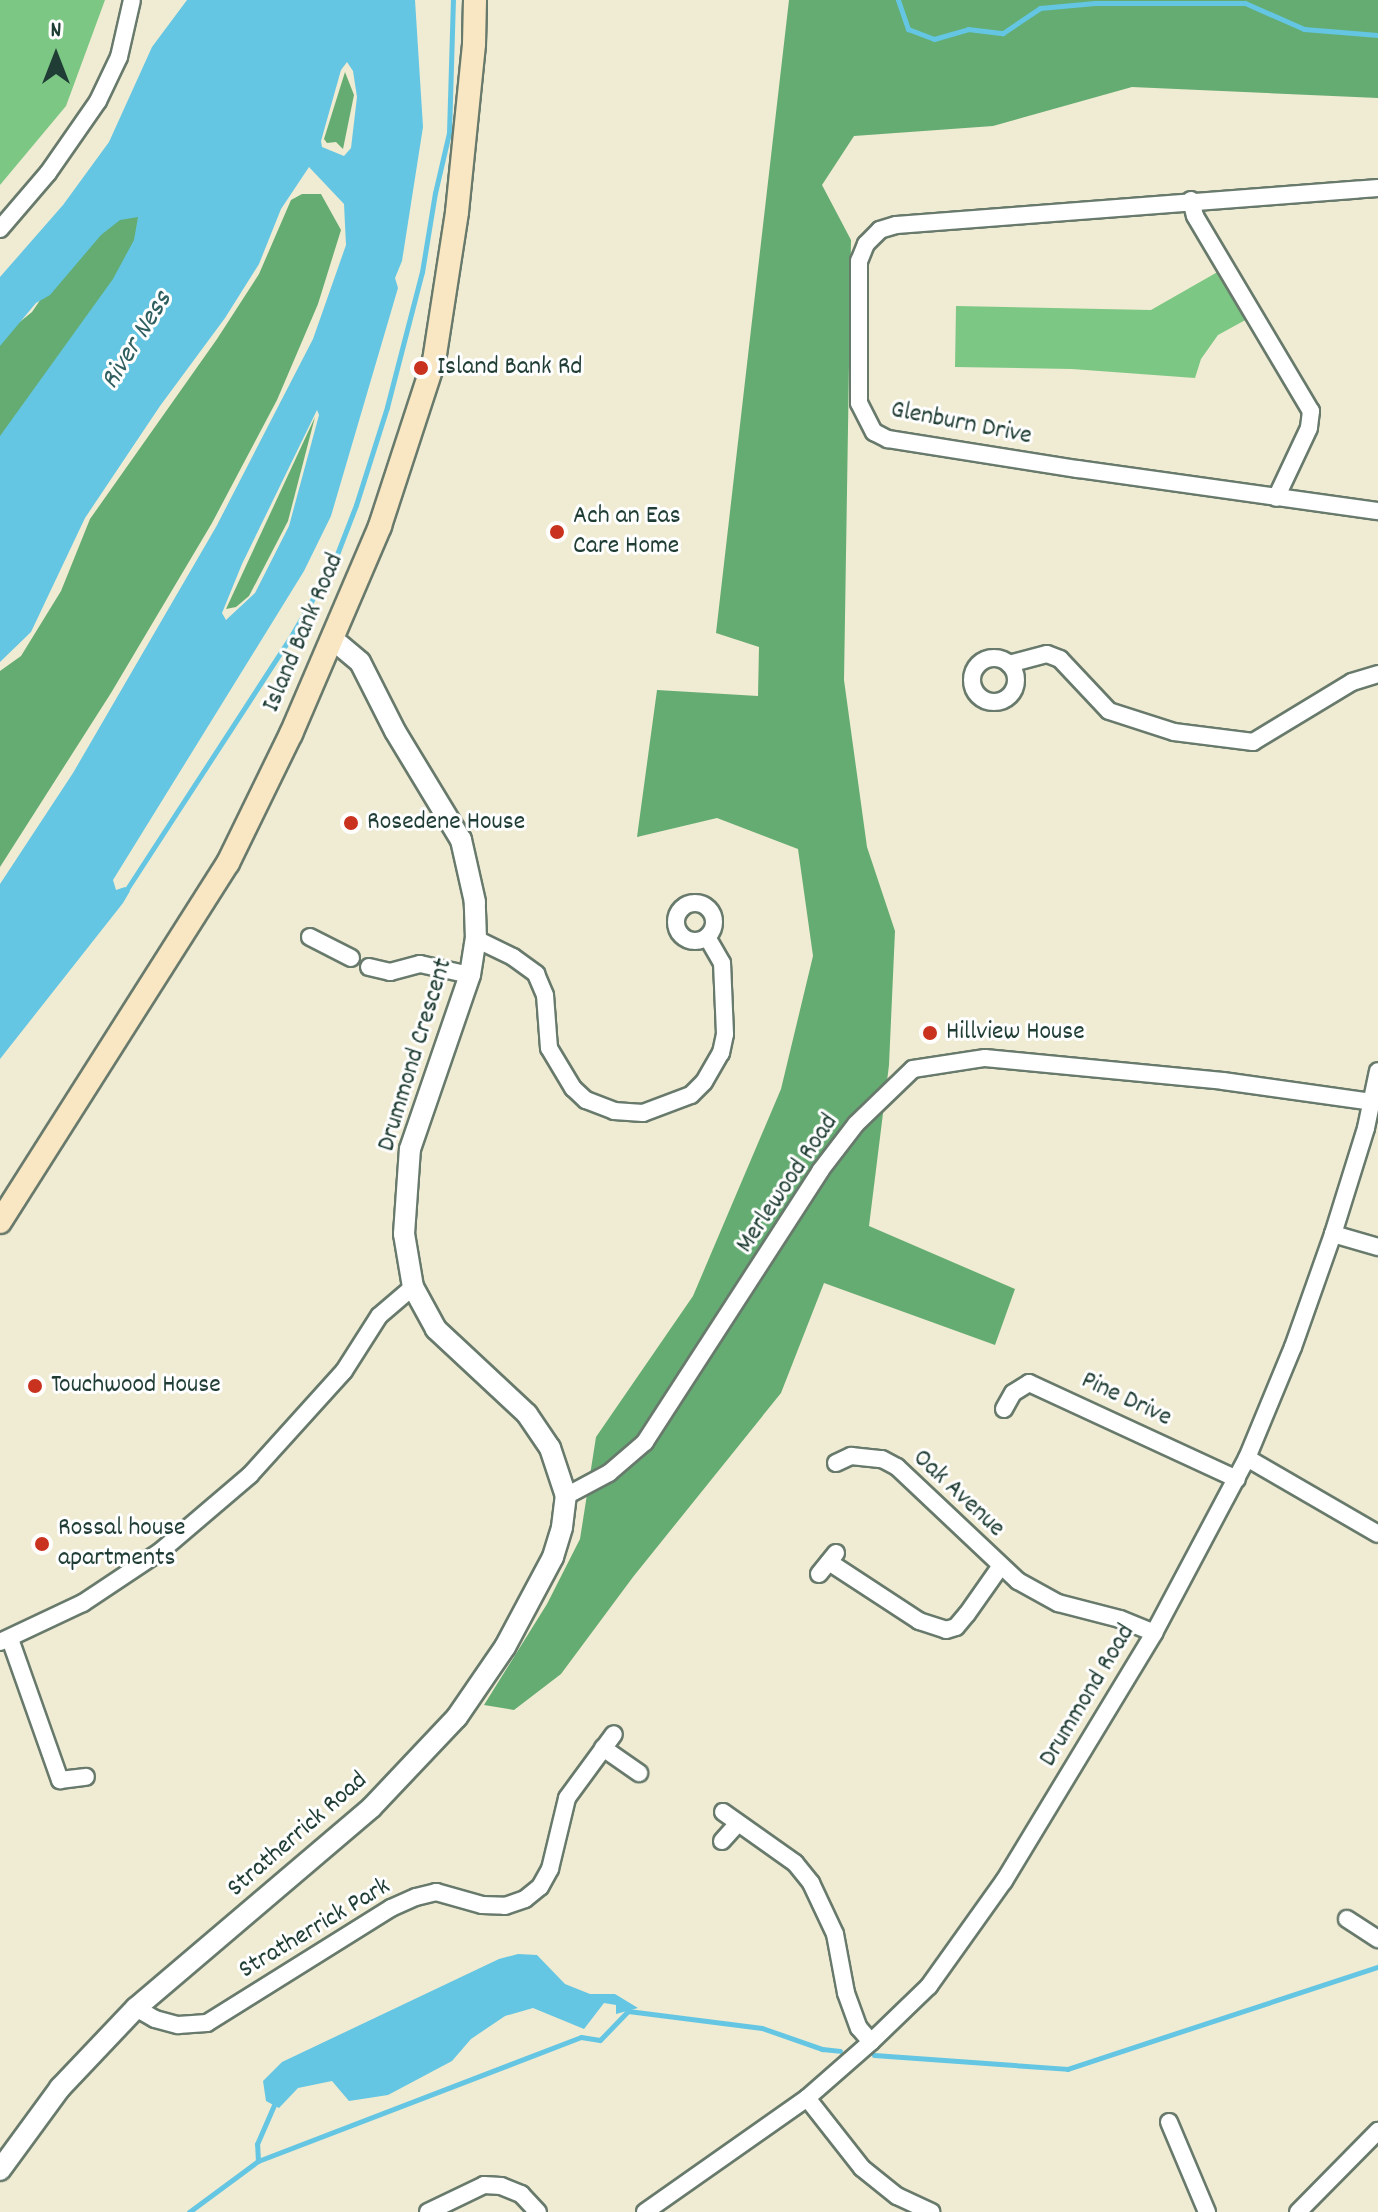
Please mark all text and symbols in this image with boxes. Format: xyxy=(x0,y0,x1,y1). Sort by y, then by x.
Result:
north arrow xyxy=(16,16,96,96)
text: N xyxy=(51,16,61,47)
water label: River Ness xyxy=(95,286,181,396)
place label: Island Bank Rd xyxy=(437,352,583,384)
marker: Island Bank Rd xyxy=(412,359,430,377)
street label: Glenburn Drive xyxy=(888,395,1034,453)
place label: Ach an Eas Care Home xyxy=(573,501,681,562)
marker: Ach an Eas Care Home xyxy=(548,523,566,541)
street label: Island Bank Road xyxy=(257,549,351,717)
place label: Rosedene House xyxy=(367,807,525,839)
marker: Rosedene House xyxy=(342,814,360,832)
street label: Drummond Crescent xyxy=(372,955,460,1155)
place label: Hillview House xyxy=(946,1017,1085,1049)
marker: Hillview House xyxy=(921,1024,939,1042)
street label: Merlewood Road xyxy=(730,1109,846,1259)
street label: Pine Drive xyxy=(1076,1366,1176,1434)
place label: Touchwood House xyxy=(51,1370,221,1402)
marker: Touchwood House xyxy=(26,1377,44,1395)
street label: Oak Avenue xyxy=(905,1443,1011,1545)
place label: Rossal house apartments xyxy=(58,1513,186,1574)
marker: Rossal house apartments xyxy=(33,1535,51,1553)
street label: Drummond Road xyxy=(1033,1619,1143,1773)
street label: Stratherrick Road xyxy=(222,1766,374,1904)
street label: Stratherrick Park xyxy=(234,1872,396,1986)

